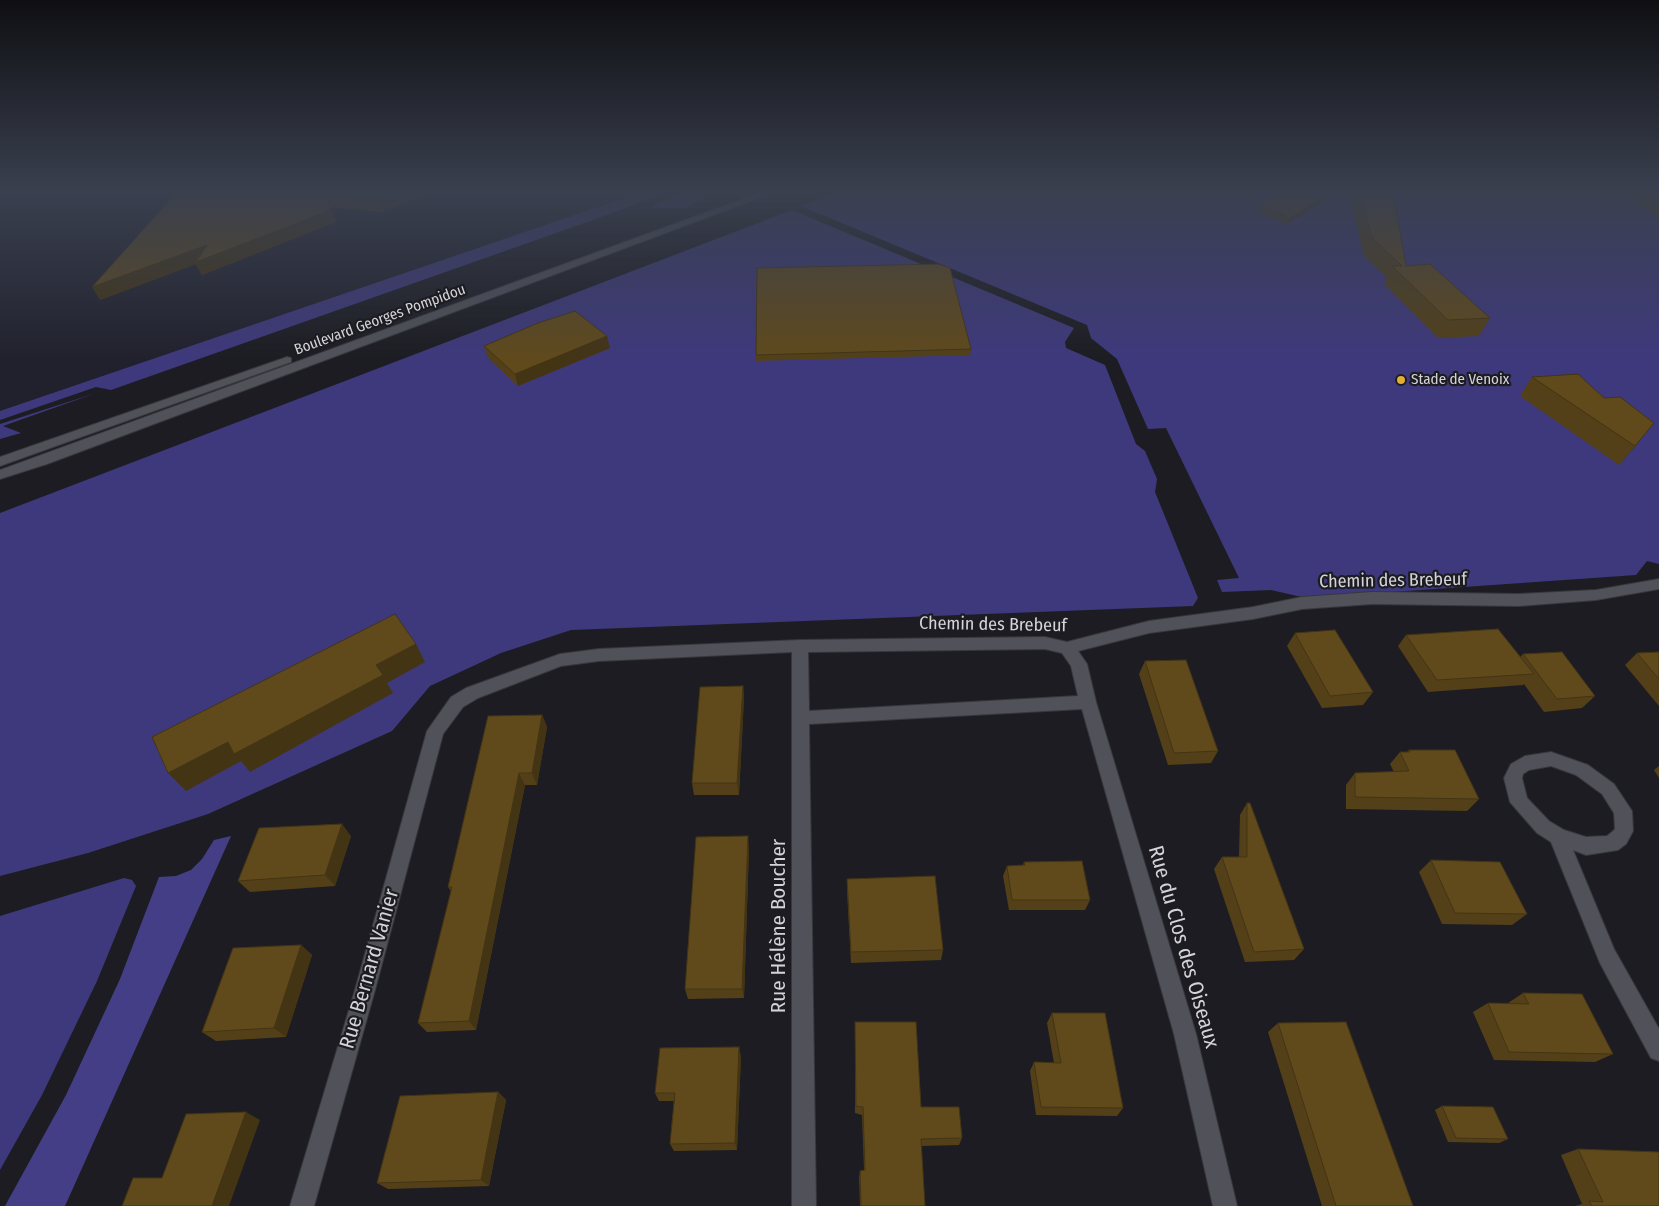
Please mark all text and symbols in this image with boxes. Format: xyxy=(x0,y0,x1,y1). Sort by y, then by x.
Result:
street label: Boulevard Georges Pompidou xyxy=(292,281,468,359)
place label: Stade de Venoix xyxy=(1411,371,1509,389)
marker: Stade de Venoix xyxy=(1395,374,1407,386)
street label: Chemin des Brebeuf xyxy=(1319,569,1467,593)
street label: Chemin des Brebeuf xyxy=(919,613,1067,637)
street label: Rue Hélène Boucher xyxy=(766,839,792,1013)
street label: Rue du Clos des Oiseaux xyxy=(1142,843,1224,1051)
street label: Rue Bernard Vanier xyxy=(335,886,405,1052)

